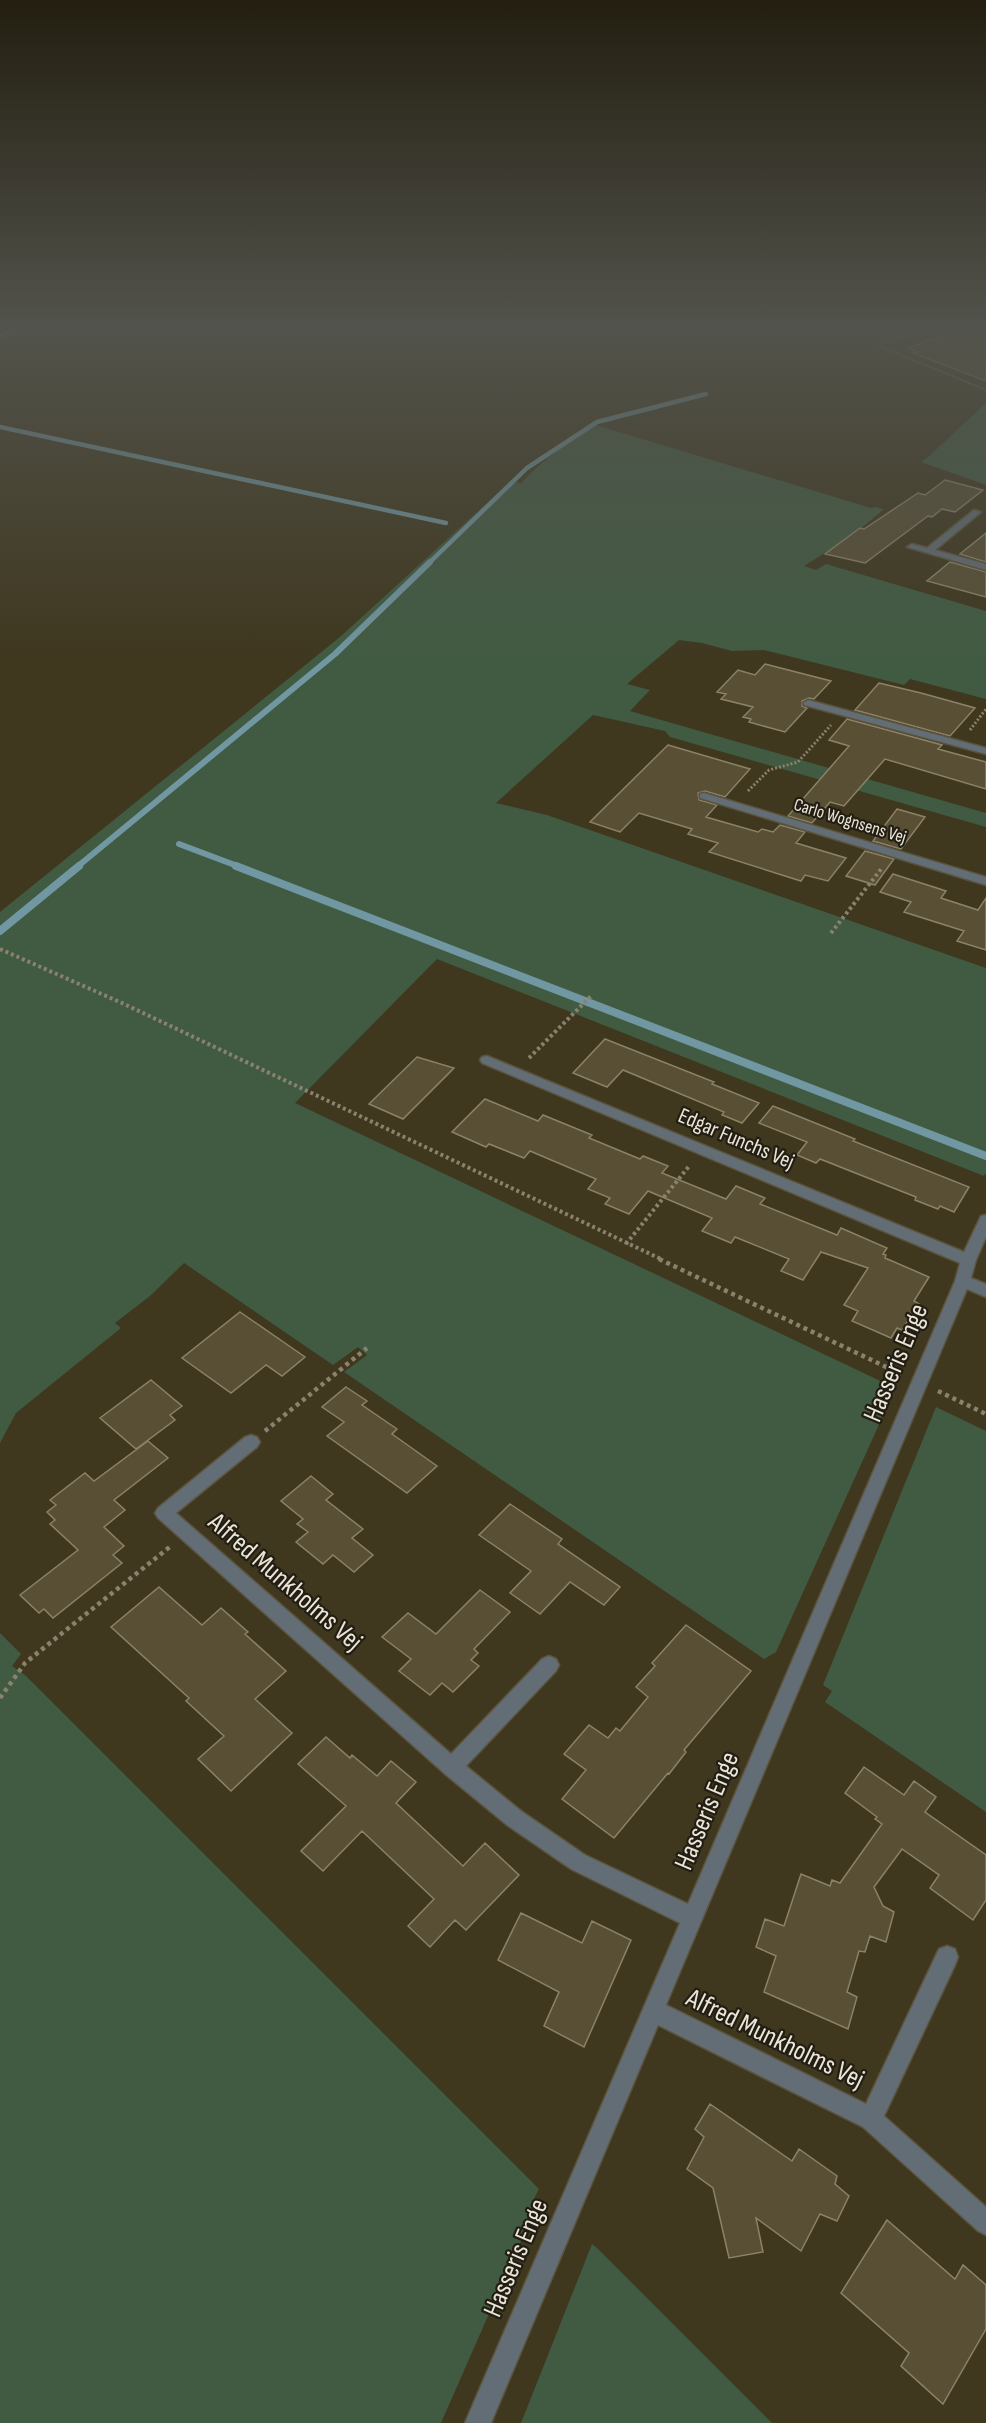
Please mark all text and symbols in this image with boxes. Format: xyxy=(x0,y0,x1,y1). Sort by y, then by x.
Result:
street label: Carlo Wognsens Vej xyxy=(791,794,909,848)
street label: Edgar Funchs Vej xyxy=(674,1102,798,1176)
street label: Hasseris Enge xyxy=(857,1299,935,1427)
street label: Alfred Munkholms Vej xyxy=(201,1506,369,1658)
street label: Hasseris Enge xyxy=(668,1747,746,1875)
street label: Alfred Munkholms Vej xyxy=(680,1982,869,2096)
street label: Hasseris Enge xyxy=(477,2194,555,2322)

